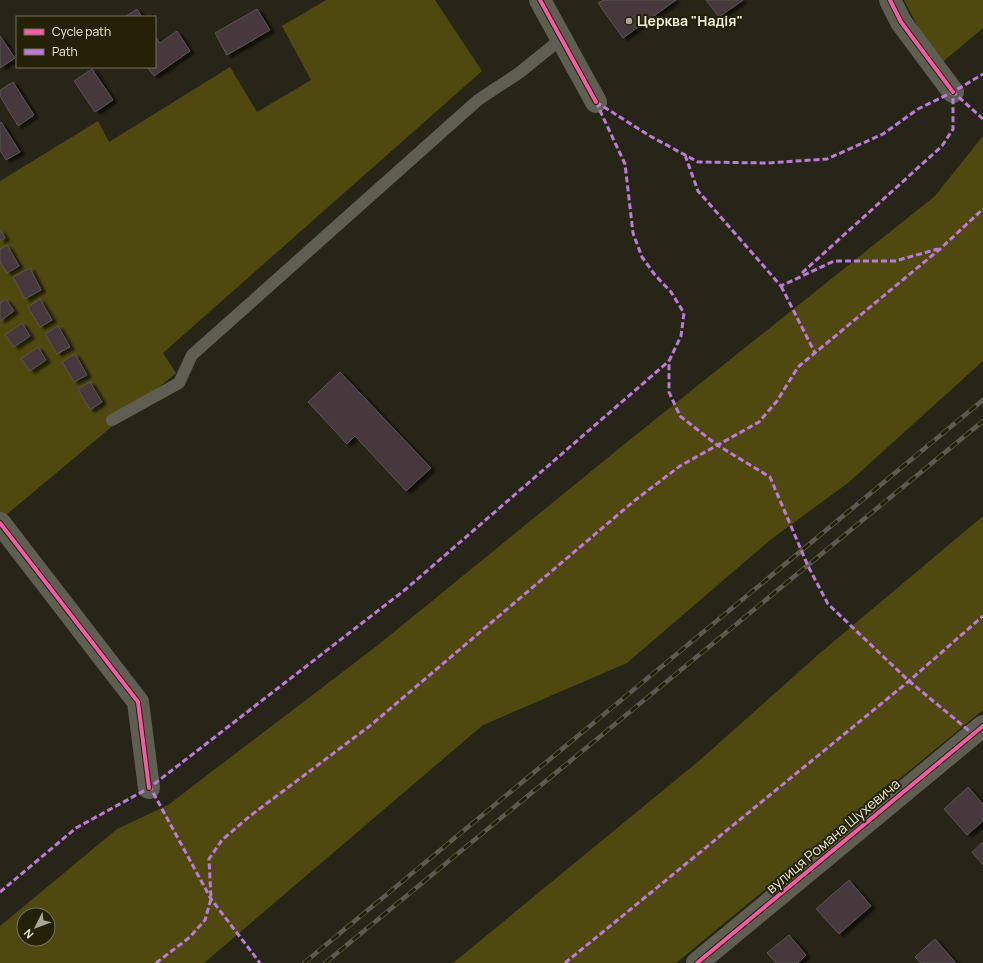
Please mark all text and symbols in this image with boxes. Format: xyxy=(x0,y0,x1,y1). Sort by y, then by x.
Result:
place label: Церква "Надія" xyxy=(637,11,743,30)
legend xyxy=(16,16,156,68)
marker: Церква "Надія" xyxy=(624,16,634,26)
text: Cycle path xyxy=(52,23,111,40)
text: Path xyxy=(52,43,78,60)
street label: вулиця Романа Шухевича xyxy=(762,774,904,897)
north arrow xyxy=(16,907,56,947)
text: N xyxy=(20,926,36,942)

